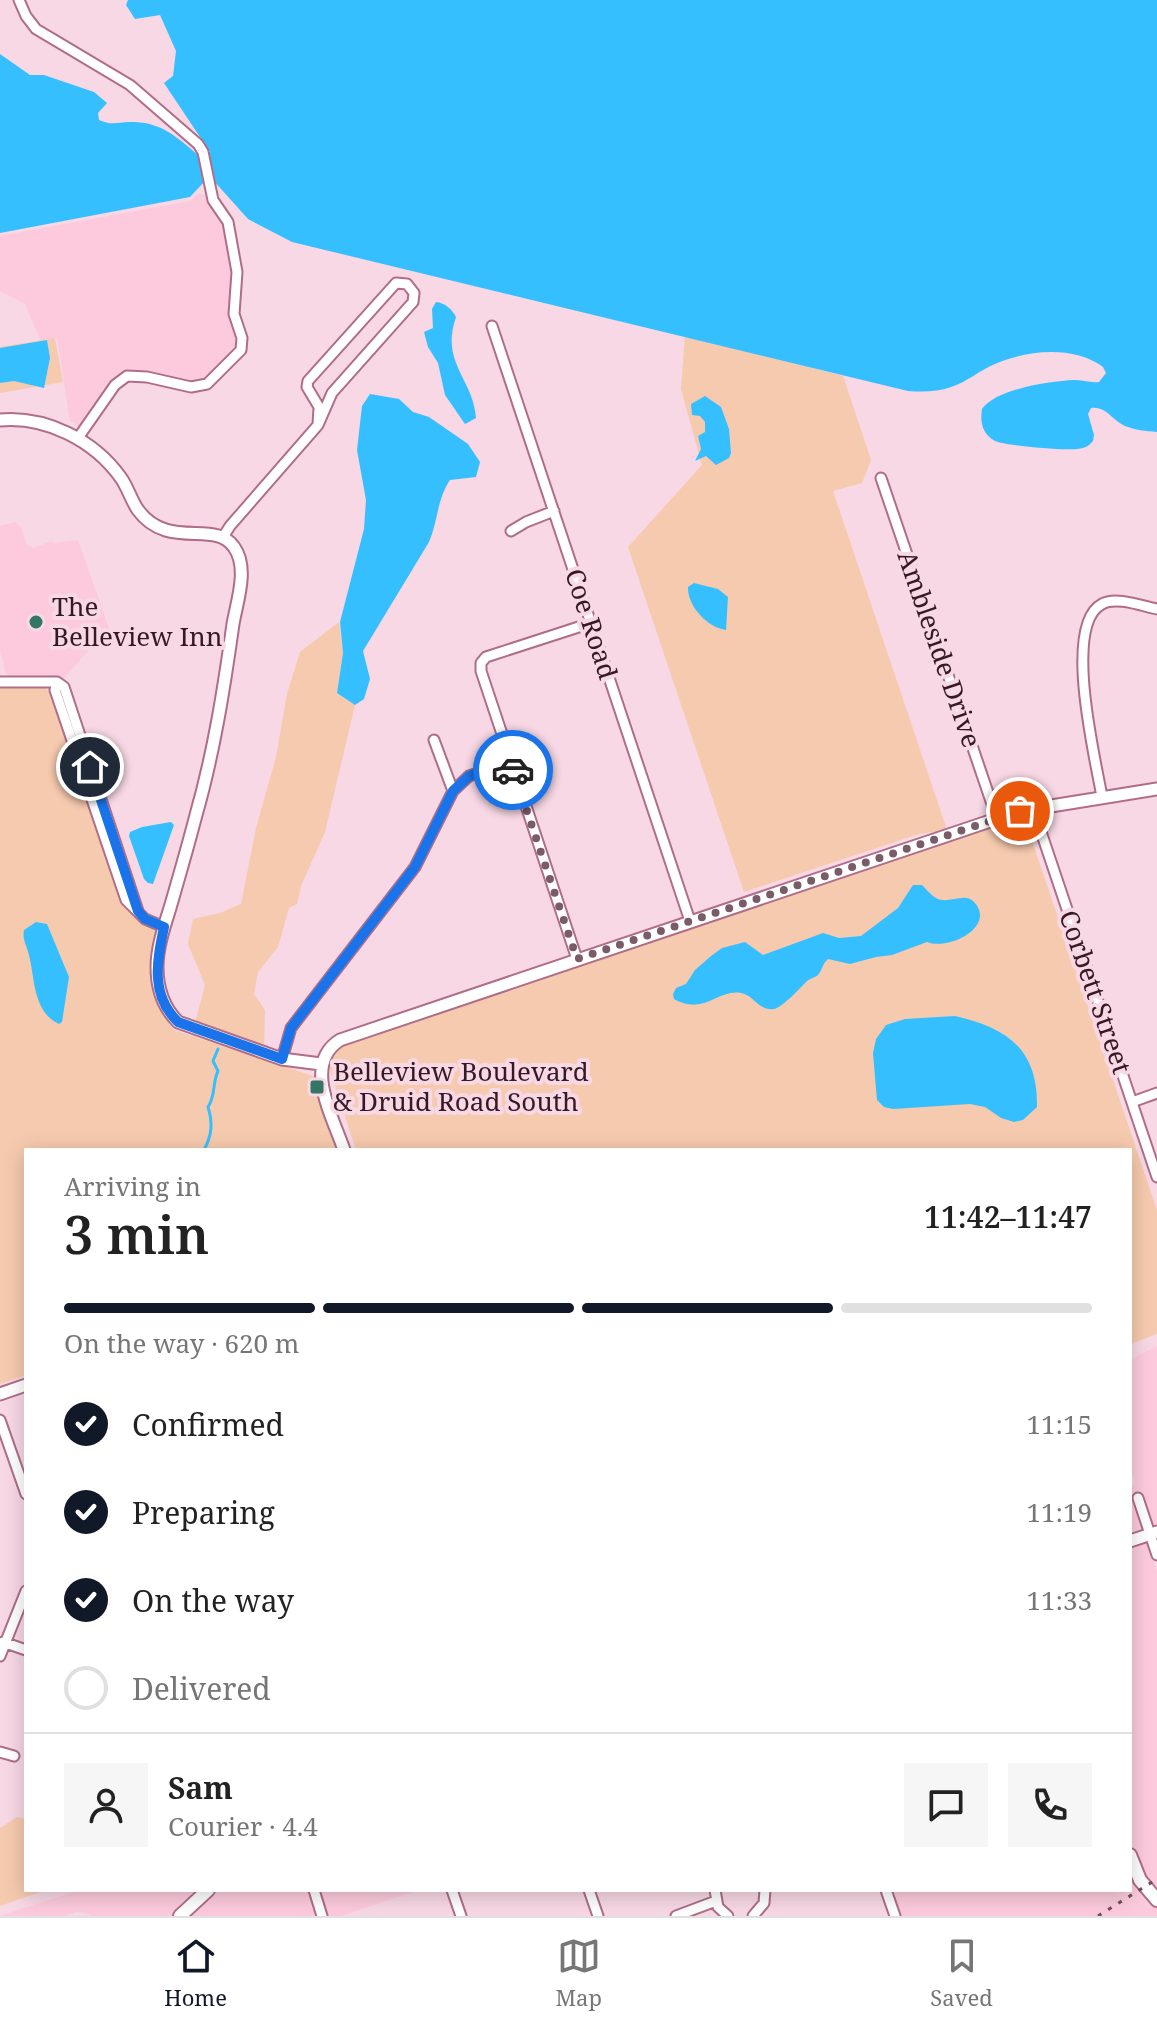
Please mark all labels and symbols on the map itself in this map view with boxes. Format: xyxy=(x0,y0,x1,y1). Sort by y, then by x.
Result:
street label: Ambleside Drive xyxy=(889,545,990,752)
street label: Coe Road xyxy=(557,564,627,684)
place label: The Belleview Inn xyxy=(52,588,223,654)
marker: The Belleview Inn xyxy=(27,613,45,631)
courier xyxy=(473,730,553,810)
pin xyxy=(56,733,124,801)
pin xyxy=(986,777,1054,845)
street label: Corbett Street xyxy=(1051,905,1141,1078)
place label: Belleview Boulevard & Druid Road South xyxy=(333,1053,589,1119)
marker: Belleview Boulevard & Druid Road South xyxy=(308,1078,326,1096)

